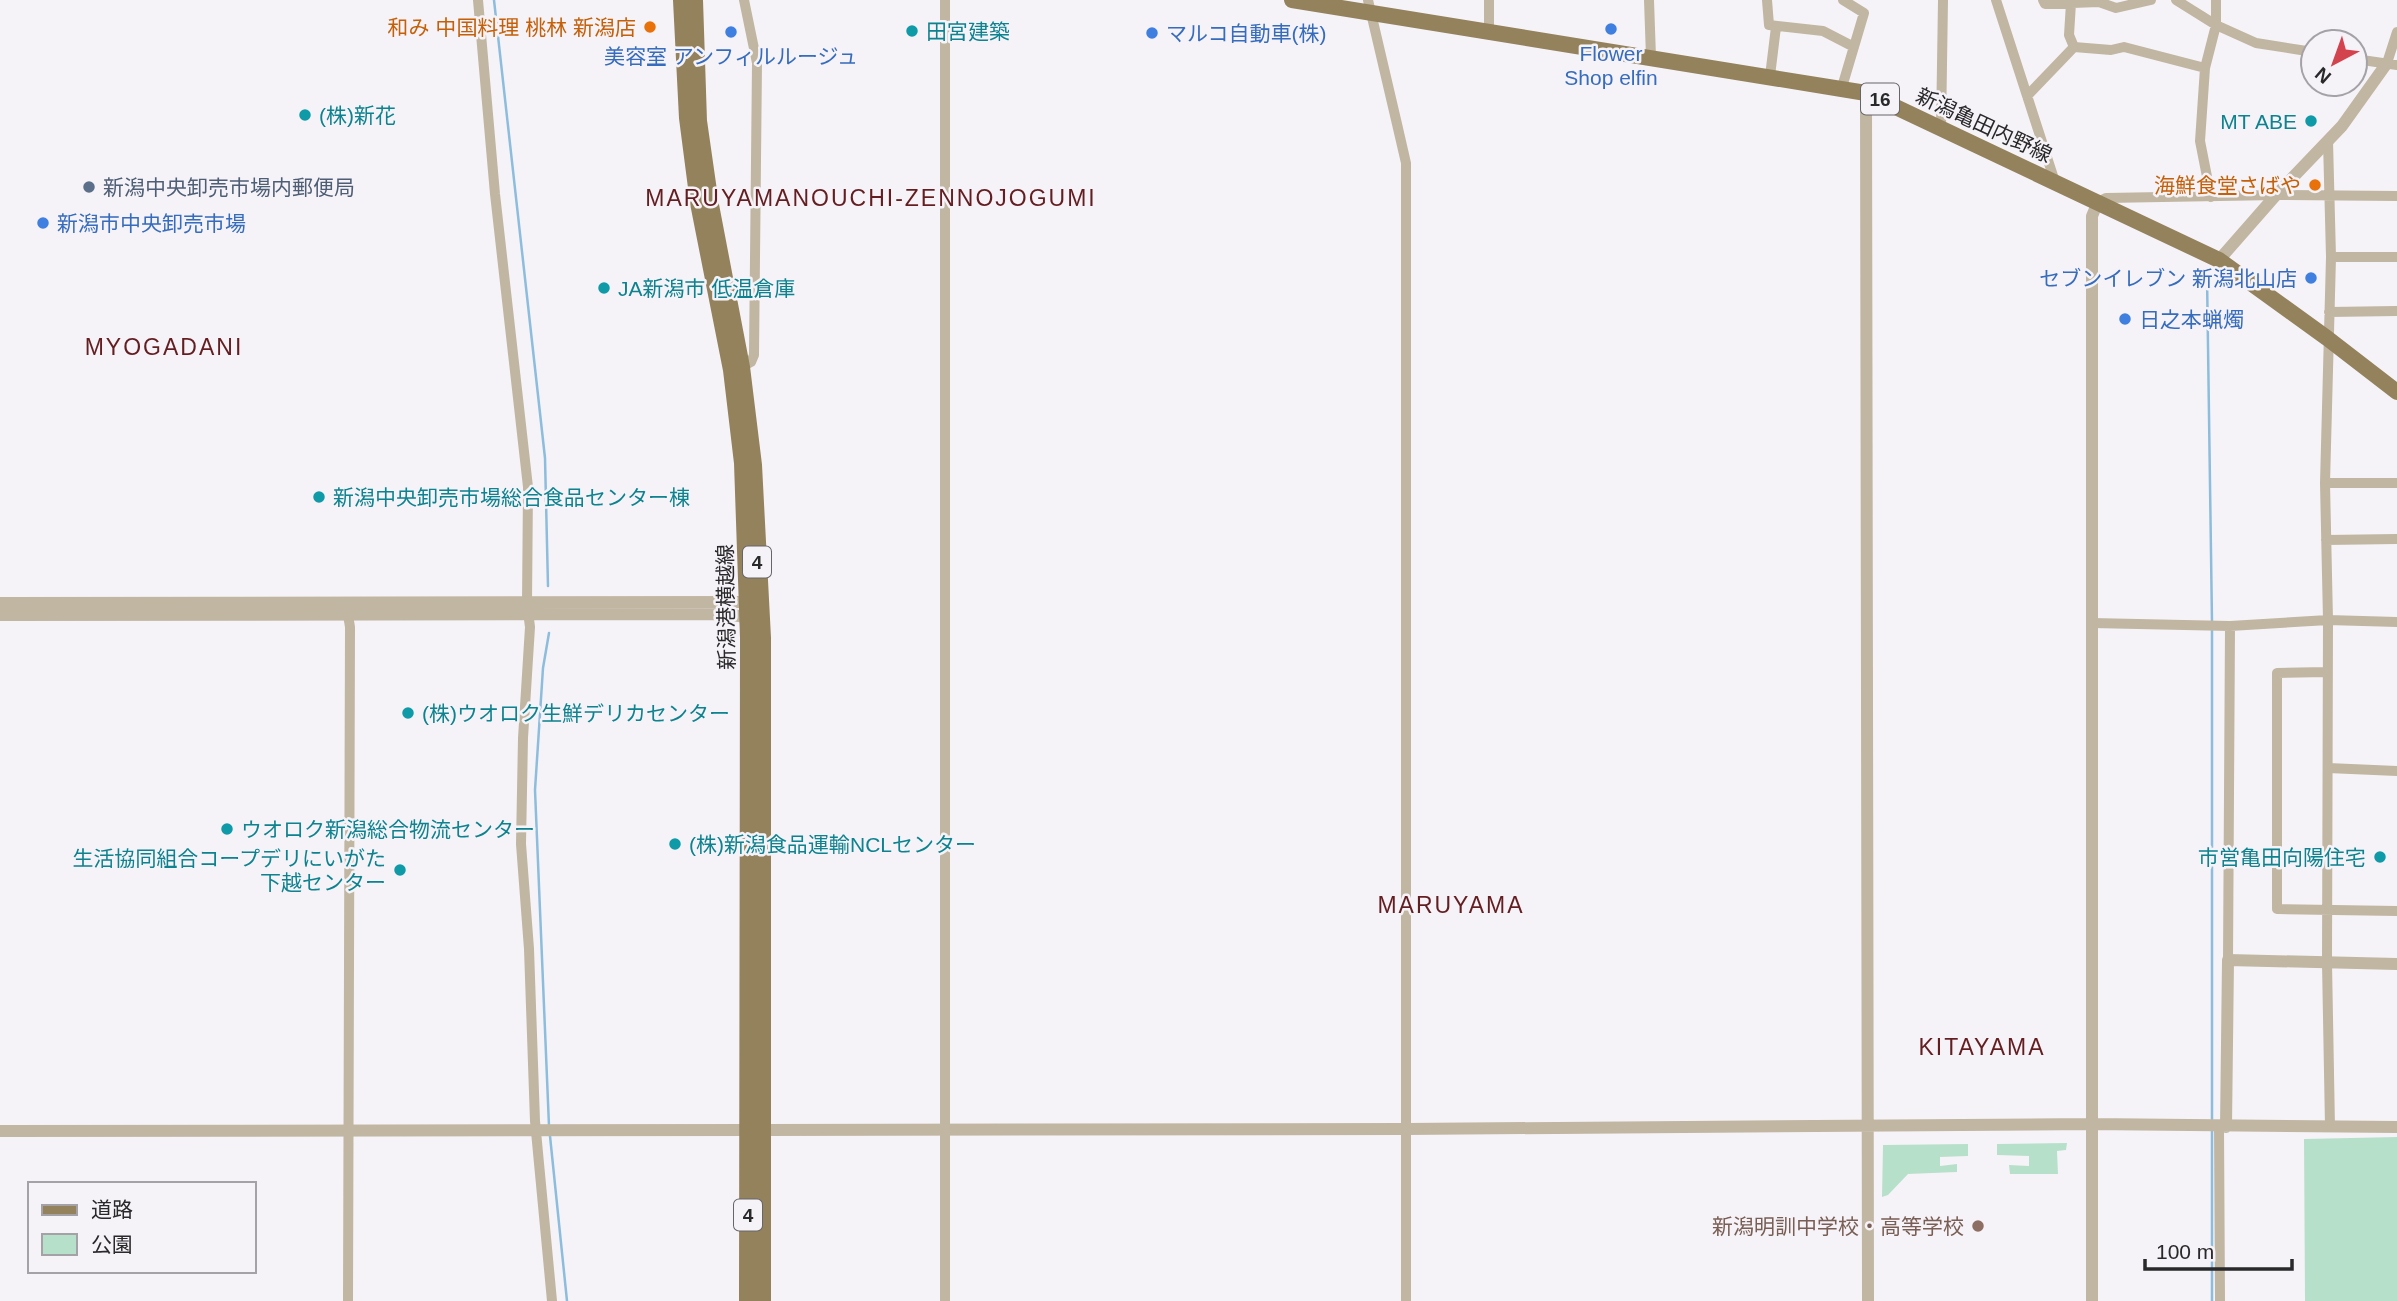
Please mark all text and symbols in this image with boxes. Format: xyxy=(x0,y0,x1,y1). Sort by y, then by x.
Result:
place label: 和み 中国料理 桃林 新潟店 xyxy=(387,16,636,39)
marker: 和み 中国料理 桃林 新潟店 xyxy=(642,19,658,35)
place label: 田宮建築 xyxy=(926,20,1010,43)
marker: Flower Shop elfin xyxy=(1603,21,1619,37)
place label: マルコ自動車(株) xyxy=(1166,22,1327,45)
marker: 田宮建築 xyxy=(904,23,920,39)
marker: 美容室 アンフィルルージュ xyxy=(723,24,739,40)
marker: マルコ自動車(株) xyxy=(1144,25,1160,41)
north arrow xyxy=(2299,28,2369,98)
place label: Flower Shop elfin xyxy=(1564,42,1658,89)
place label: 美容室 アンフィルルージュ xyxy=(604,45,858,68)
text: N xyxy=(2311,63,2335,88)
road number: 16 xyxy=(1861,83,1899,114)
street label: 新潟亀田内野線 xyxy=(1913,84,2055,166)
place label: (株)新花 xyxy=(319,104,396,127)
marker: (株)新花 xyxy=(297,107,313,123)
place label: MT ABE xyxy=(2220,110,2297,133)
marker: MT ABE xyxy=(2303,113,2319,129)
place label: 海鮮食堂さばや xyxy=(2154,174,2301,197)
place label: 新潟中央卸売市場内郵便局 xyxy=(103,176,355,199)
marker: 海鮮食堂さばや xyxy=(2307,177,2323,193)
marker: 新潟中央卸売市場内郵便局 xyxy=(81,179,97,195)
district label: MARUYAMANOUCHI-ZENNOJOGUMI xyxy=(645,185,1097,211)
place label: 新潟市中央卸売市場 xyxy=(57,212,246,235)
marker: 新潟市中央卸売市場 xyxy=(35,215,51,231)
place label: セブンイレブン 新潟北山店 xyxy=(2039,267,2297,290)
marker: セブンイレブン 新潟北山店 xyxy=(2303,270,2319,286)
place label: JA新潟市 低温倉庫 xyxy=(618,277,795,300)
marker: JA新潟市 低温倉庫 xyxy=(596,280,612,296)
place label: 日之本蝋燭 xyxy=(2139,308,2244,331)
marker: 日之本蝋燭 xyxy=(2117,311,2133,327)
district label: MYOGADANI xyxy=(85,334,243,360)
place label: 新潟中央卸売市場総合食品センター棟 xyxy=(333,486,690,509)
marker: 新潟中央卸売市場総合食品センター棟 xyxy=(311,489,327,505)
street label: 新潟港横越線 xyxy=(713,544,739,670)
road number: 4 xyxy=(743,547,771,578)
place label: (株)ウオロク生鮮デリカセンター xyxy=(422,702,730,725)
marker: (株)ウオロク生鮮デリカセンター xyxy=(400,705,416,721)
place label: ウオロク新潟総合物流センター xyxy=(241,818,535,841)
marker: ウオロク新潟総合物流センター xyxy=(219,821,235,837)
place label: (株)新潟食品運輸NCLセンター xyxy=(689,833,976,856)
marker: (株)新潟食品運輸NCLセンター xyxy=(667,836,683,852)
place label: 市営亀田向陽住宅 xyxy=(2198,846,2366,869)
place label: 生活協同組合コープデリにいがた 下越センター xyxy=(72,847,386,894)
marker: 市営亀田向陽住宅 xyxy=(2372,849,2388,865)
marker: 生活協同組合コープデリにいがた 下越センター xyxy=(392,862,408,878)
district label: MARUYAMA xyxy=(1377,892,1525,918)
district label: KITAYAMA xyxy=(1918,1034,2046,1060)
legend xyxy=(28,1182,256,1273)
text: 道路 xyxy=(91,1198,133,1221)
road number: 4 xyxy=(734,1200,762,1231)
place label: 新潟明訓中学校・高等学校 xyxy=(1712,1215,1964,1238)
marker: 新潟明訓中学校・高等学校 xyxy=(1970,1218,1986,1234)
scale bar xyxy=(2145,1228,2292,1272)
text: 公園 xyxy=(91,1233,133,1256)
text: 100 m xyxy=(2156,1240,2214,1263)

